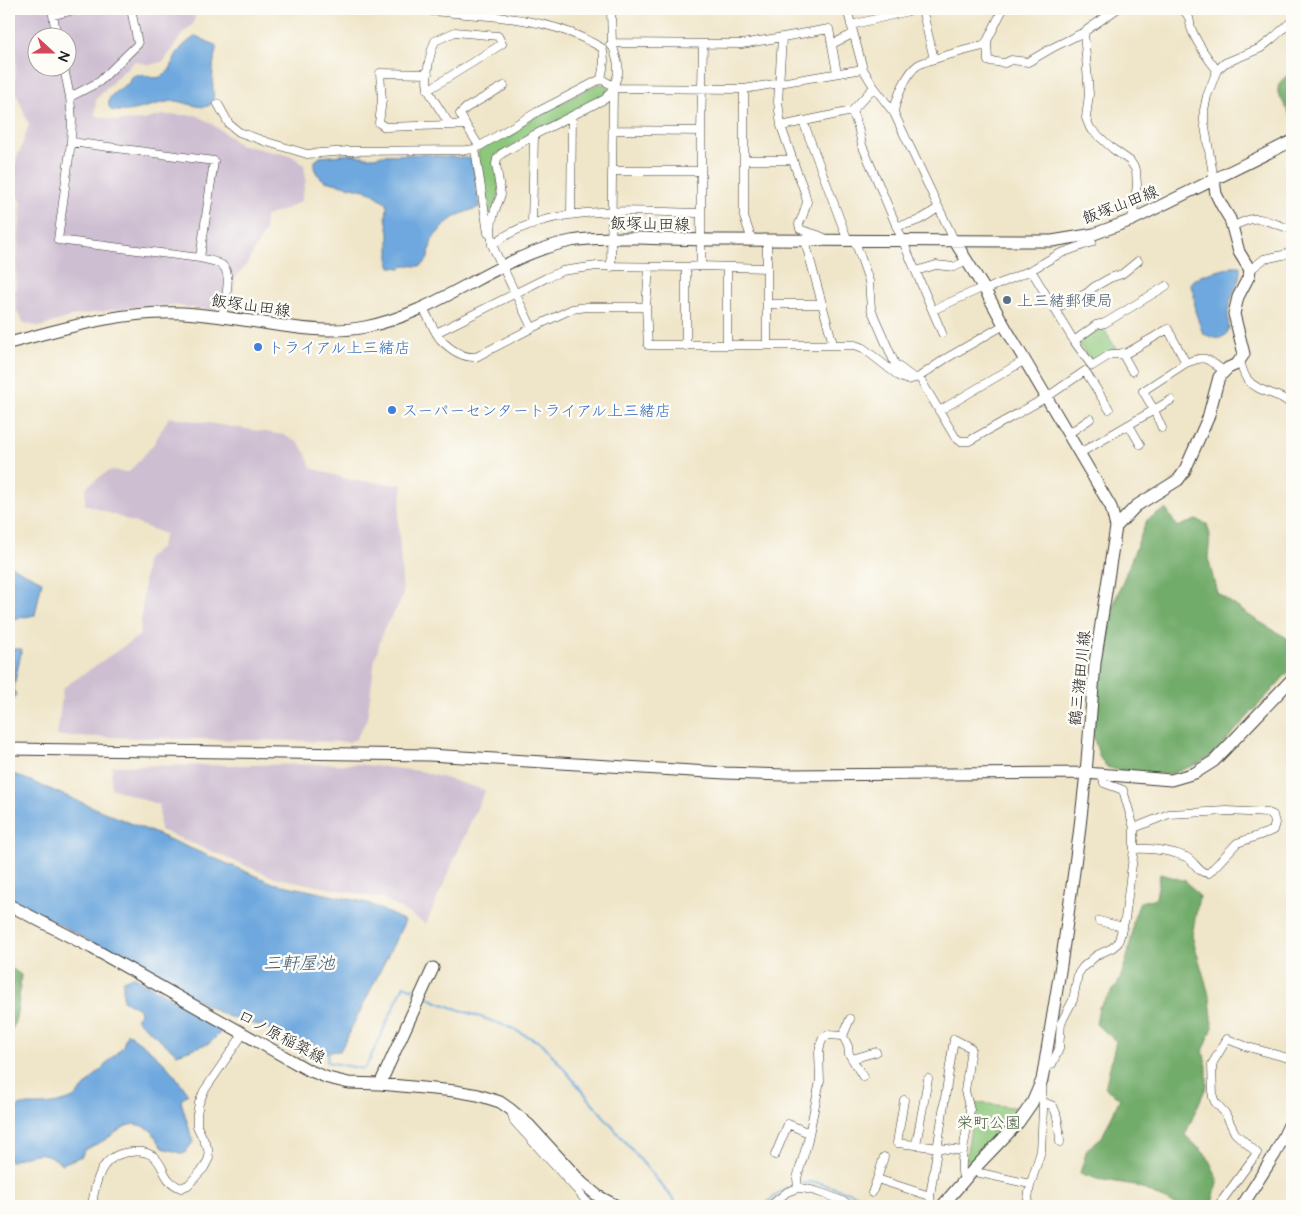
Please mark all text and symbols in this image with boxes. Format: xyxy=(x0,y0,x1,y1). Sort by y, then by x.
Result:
north arrow xyxy=(28,28,78,78)
text: N xyxy=(52,49,74,64)
street label: 飯塚山田線 xyxy=(1079,180,1162,230)
street label: 飯塚山田線 xyxy=(610,212,690,236)
street label: 飯塚山田線 xyxy=(210,290,292,322)
place label: 上三緒郵便局 xyxy=(1017,290,1113,312)
marker: 上三緒郵便局 xyxy=(1001,294,1013,306)
place label: トライアル上三緒店 xyxy=(268,337,410,359)
marker: トライアル上三緒店 xyxy=(252,341,264,353)
place label: スーパーセンタートライアル上三緒店 xyxy=(402,400,671,422)
marker: スーパーセンタートライアル上三緒店 xyxy=(386,404,398,416)
street label: 鶴三潴田川線 xyxy=(1064,629,1096,727)
water label: 三軒屋池 xyxy=(263,951,336,976)
street label: 口ノ原稲築線 xyxy=(234,1005,329,1069)
park label: 栄町公園 xyxy=(957,1112,1021,1134)

